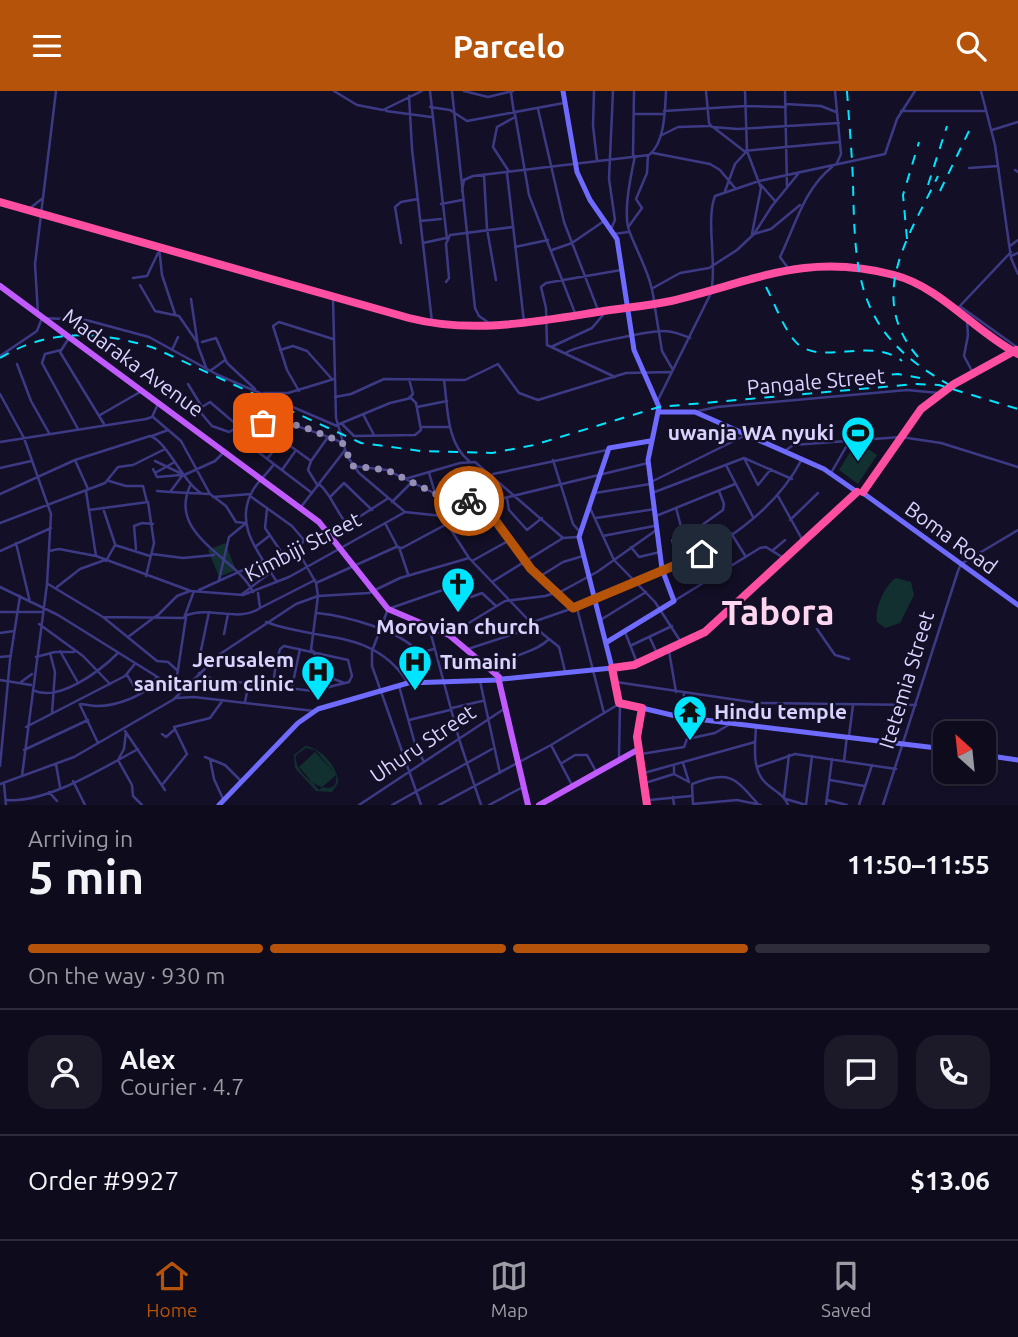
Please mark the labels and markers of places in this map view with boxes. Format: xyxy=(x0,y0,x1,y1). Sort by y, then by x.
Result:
pin xyxy=(233,393,293,453)
sports icon: uwanja WA nyuki xyxy=(839,414,877,463)
place label: uwanja WA nyuki xyxy=(668,420,834,444)
pin xyxy=(672,524,732,584)
church icon: Morovian church xyxy=(439,565,477,614)
place label: Morovian church xyxy=(376,614,540,638)
hospital icon: Tumaini xyxy=(396,643,434,692)
place label: Jerusalem sanitarium clinic xyxy=(134,647,294,695)
place label: Tumaini xyxy=(440,649,517,673)
hospital icon: Jerusalem sanitarium clinic xyxy=(299,653,337,702)
temple icon: Hindu temple xyxy=(671,693,709,742)
place label: Hindu temple xyxy=(714,699,847,723)

